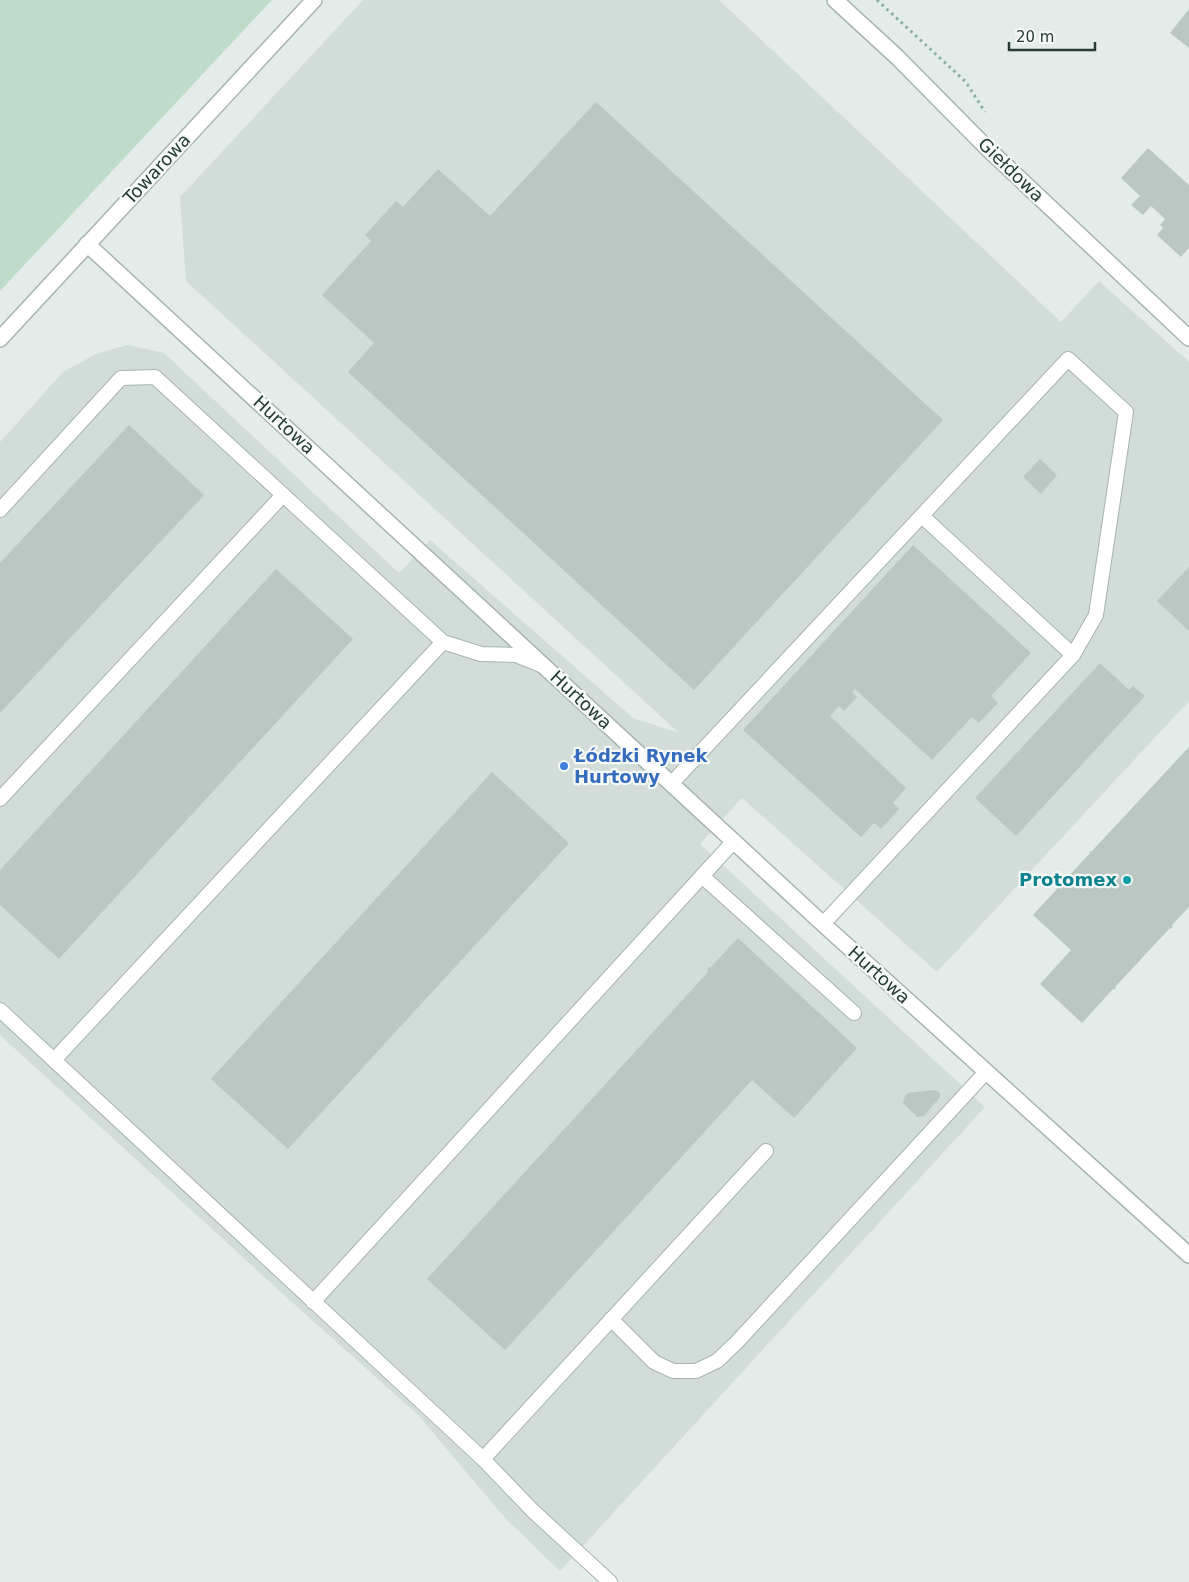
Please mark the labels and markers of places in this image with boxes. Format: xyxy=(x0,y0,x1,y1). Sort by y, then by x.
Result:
place label: Łódzki Rynek Hurtowy xyxy=(573,745,709,787)
marker: Łódzki Rynek Hurtowy xyxy=(558,760,570,772)
place label: Protomex xyxy=(1019,869,1117,890)
marker: Protomex xyxy=(1121,874,1133,886)

